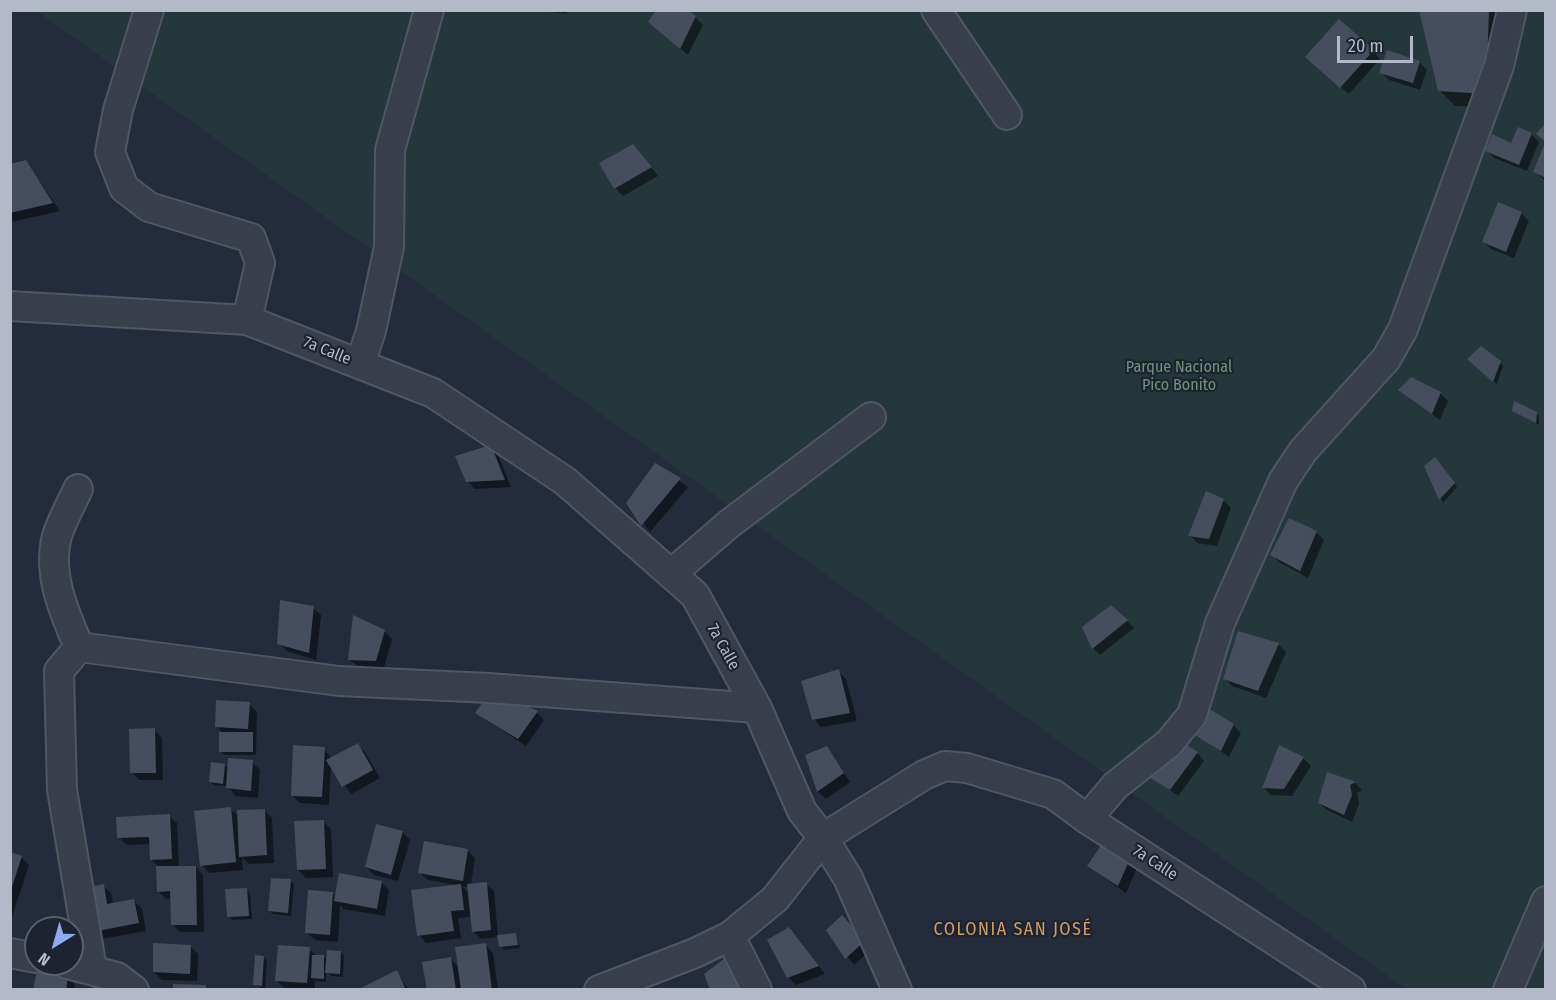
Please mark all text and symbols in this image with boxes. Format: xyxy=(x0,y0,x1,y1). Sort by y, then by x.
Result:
scale bar xyxy=(1340,24,1416,62)
text: 20 m xyxy=(1348,35,1383,57)
street label: 7a Calle xyxy=(300,333,354,369)
park label: Parque Nacional Pico Bonito xyxy=(1126,358,1232,396)
street label: 7a Calle xyxy=(703,621,743,673)
street label: 7a Calle xyxy=(1129,841,1181,885)
north arrow xyxy=(24,916,84,976)
district label: COLONIA SAN JOSÉ xyxy=(934,919,1092,941)
text: N xyxy=(35,949,54,970)

